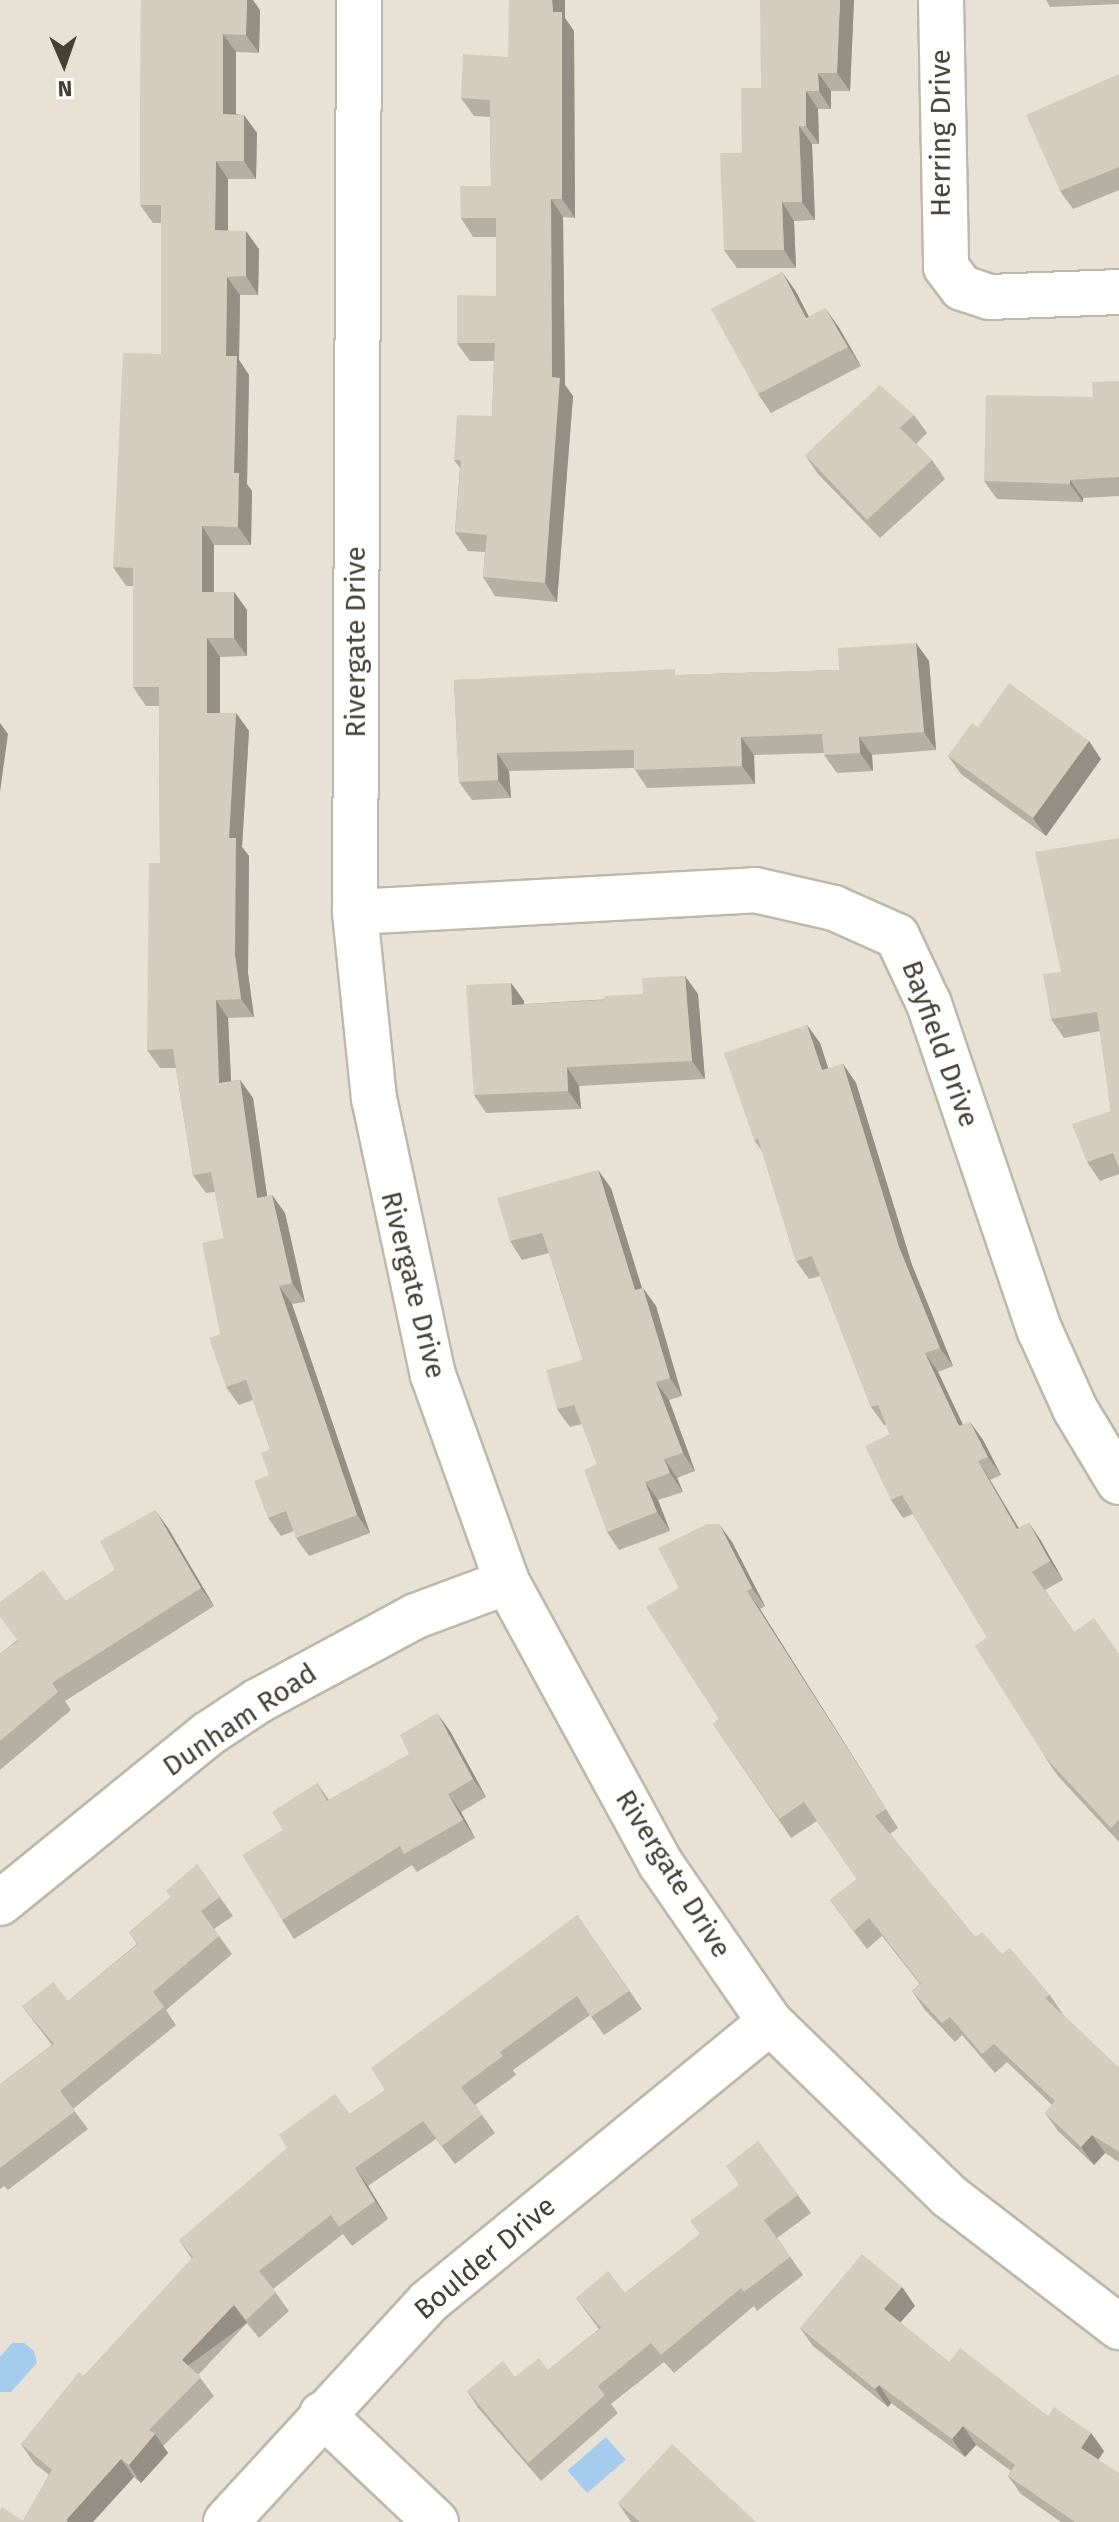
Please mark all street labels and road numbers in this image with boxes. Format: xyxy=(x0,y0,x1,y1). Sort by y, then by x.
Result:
street label: Herring Drive xyxy=(924,49,958,217)
street label: Rivergate Drive xyxy=(339,546,373,738)
street label: Bayfield Drive xyxy=(894,956,986,1132)
street label: Rivergate Drive xyxy=(374,1188,452,1382)
street label: Dunham Road xyxy=(157,1656,323,1784)
street label: Rivergate Drive xyxy=(608,1784,738,1964)
street label: Boulder Drive xyxy=(408,2189,562,2327)

